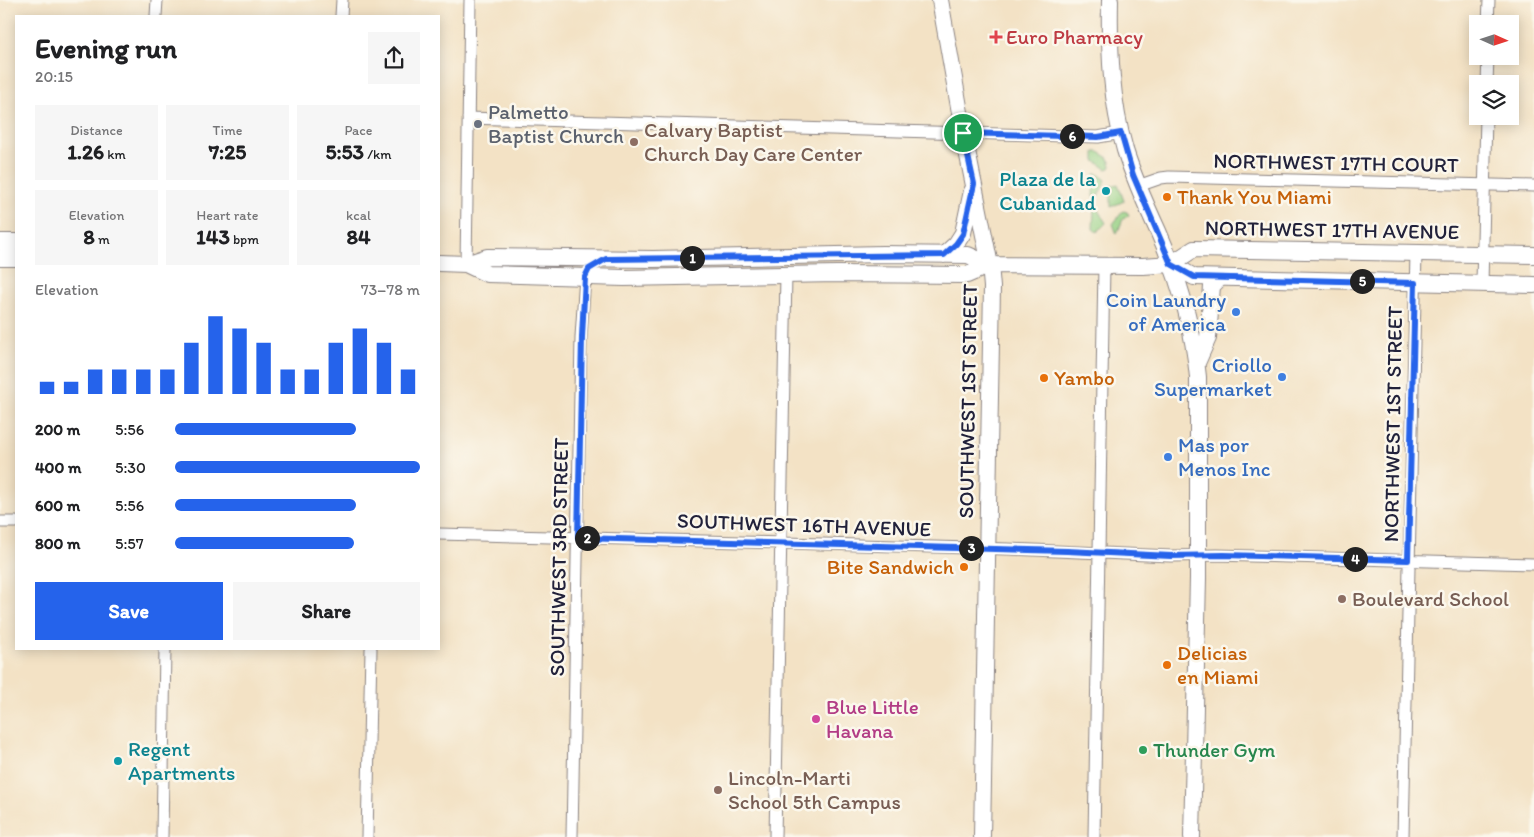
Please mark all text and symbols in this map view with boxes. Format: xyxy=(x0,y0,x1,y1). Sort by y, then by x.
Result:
north arrow xyxy=(1469,15,1519,65)
map controls xyxy=(1469,15,1519,125)
place label: Euro Pharmacy xyxy=(1006,24,1143,49)
text: Evening run xyxy=(35,31,177,65)
marker: Euro Pharmacy xyxy=(990,31,1002,43)
button: share xyxy=(368,32,420,84)
text: 20:15 xyxy=(35,67,73,86)
button: layers xyxy=(1469,75,1519,125)
place label: Palmetto Baptist Church xyxy=(488,99,624,148)
pin xyxy=(942,112,984,154)
place label: Calvary Baptist Church Day Care Center xyxy=(644,117,863,166)
marker: Palmetto Baptist Church xyxy=(472,118,484,130)
icon: arrive xyxy=(949,119,977,147)
text: Distance xyxy=(70,122,123,139)
text: Time xyxy=(213,122,242,139)
text: Pace xyxy=(344,122,373,139)
pin: 6 xyxy=(1060,124,1084,148)
text: 6 xyxy=(1069,128,1076,145)
marker: Calvary Baptist Church Day Care Center xyxy=(628,136,640,148)
text: 1.26 xyxy=(67,139,104,164)
text: 7:25 xyxy=(209,139,246,164)
text: 5:53 xyxy=(325,139,364,164)
text: km xyxy=(104,146,126,163)
text: /km xyxy=(364,146,392,163)
street label: NORTHWEST 17TH COURT xyxy=(1213,148,1459,177)
place label: Plaza de la Cubanidad xyxy=(999,166,1096,215)
place label: Thank You Miami xyxy=(1177,184,1332,209)
marker: Plaza de la Cubanidad xyxy=(1100,185,1112,197)
marker: Thank You Miami xyxy=(1161,191,1173,203)
text: Elevation xyxy=(69,207,124,224)
text: Heart rate xyxy=(197,207,258,224)
text: kcal xyxy=(346,207,371,224)
street label: NORTHWEST 17TH AVENUE xyxy=(1205,215,1459,244)
text: 8 xyxy=(83,224,95,249)
text: 143 xyxy=(196,224,230,249)
text: 84 xyxy=(346,224,371,249)
text: m xyxy=(95,231,110,248)
text: bpm xyxy=(230,231,259,248)
pin: 1 xyxy=(680,246,704,270)
text: 1 xyxy=(689,250,696,267)
pin: 5 xyxy=(1350,268,1374,294)
text: 5 xyxy=(1359,273,1366,290)
text: Elevation xyxy=(35,280,99,299)
text: 73–78 m xyxy=(361,280,420,299)
street label: SOUTHWEST 1ST STREET xyxy=(953,283,982,519)
place label: Coin Laundry of America xyxy=(1106,287,1226,336)
street label: NORTHWEST 1ST STREET xyxy=(1378,305,1407,542)
marker: Coin Laundry of America xyxy=(1230,306,1242,318)
place label: Criollo Supermarket xyxy=(1154,352,1272,401)
place label: Yambo xyxy=(1054,365,1115,390)
marker: Criollo Supermarket xyxy=(1276,371,1288,383)
marker: Yambo xyxy=(1038,372,1050,384)
text: 200 m xyxy=(35,420,80,439)
text: 5:56 xyxy=(115,420,144,439)
place label: Mas por Menos Inc xyxy=(1178,432,1271,481)
street label: SOUTHWEST 3RD STREET xyxy=(544,437,573,677)
marker: Mas por Menos Inc xyxy=(1162,451,1174,463)
text: 400 m xyxy=(35,458,81,477)
text: 5:30 xyxy=(115,458,146,477)
text: 600 m xyxy=(35,496,80,515)
text: 5:56 xyxy=(115,496,144,515)
street label: SOUTHWEST 16TH AVENUE xyxy=(677,508,932,541)
pin: 2 xyxy=(574,526,600,550)
text: 2 xyxy=(584,530,591,547)
text: 800 m xyxy=(35,534,81,553)
text: 5:57 xyxy=(115,534,144,553)
pin: 3 xyxy=(958,536,984,560)
text: 3 xyxy=(968,540,975,557)
pin: 4 xyxy=(1342,546,1368,572)
text: 4 xyxy=(1351,551,1360,568)
place label: Bite Sandwich xyxy=(827,554,954,579)
marker: Bite Sandwich xyxy=(958,561,970,573)
button: Save xyxy=(35,582,223,640)
button: Share xyxy=(233,582,420,640)
place label: Boulevard School xyxy=(1352,586,1509,611)
marker: Boulevard School xyxy=(1336,593,1348,605)
place label: Delicias en Miami xyxy=(1177,640,1259,689)
marker: Delicias en Miami xyxy=(1161,659,1173,671)
place label: Blue Little Havana xyxy=(826,694,919,743)
marker: Blue Little Havana xyxy=(810,713,822,725)
place label: Regent Apartments xyxy=(128,736,235,785)
place label: Thunder Gym xyxy=(1153,737,1276,762)
marker: Thunder Gym xyxy=(1137,744,1149,756)
marker: Regent Apartments xyxy=(112,755,124,767)
place label: Lincoln-Marti School 5th Campus xyxy=(728,765,901,814)
marker: Lincoln-Marti School 5th Campus xyxy=(712,784,724,796)

